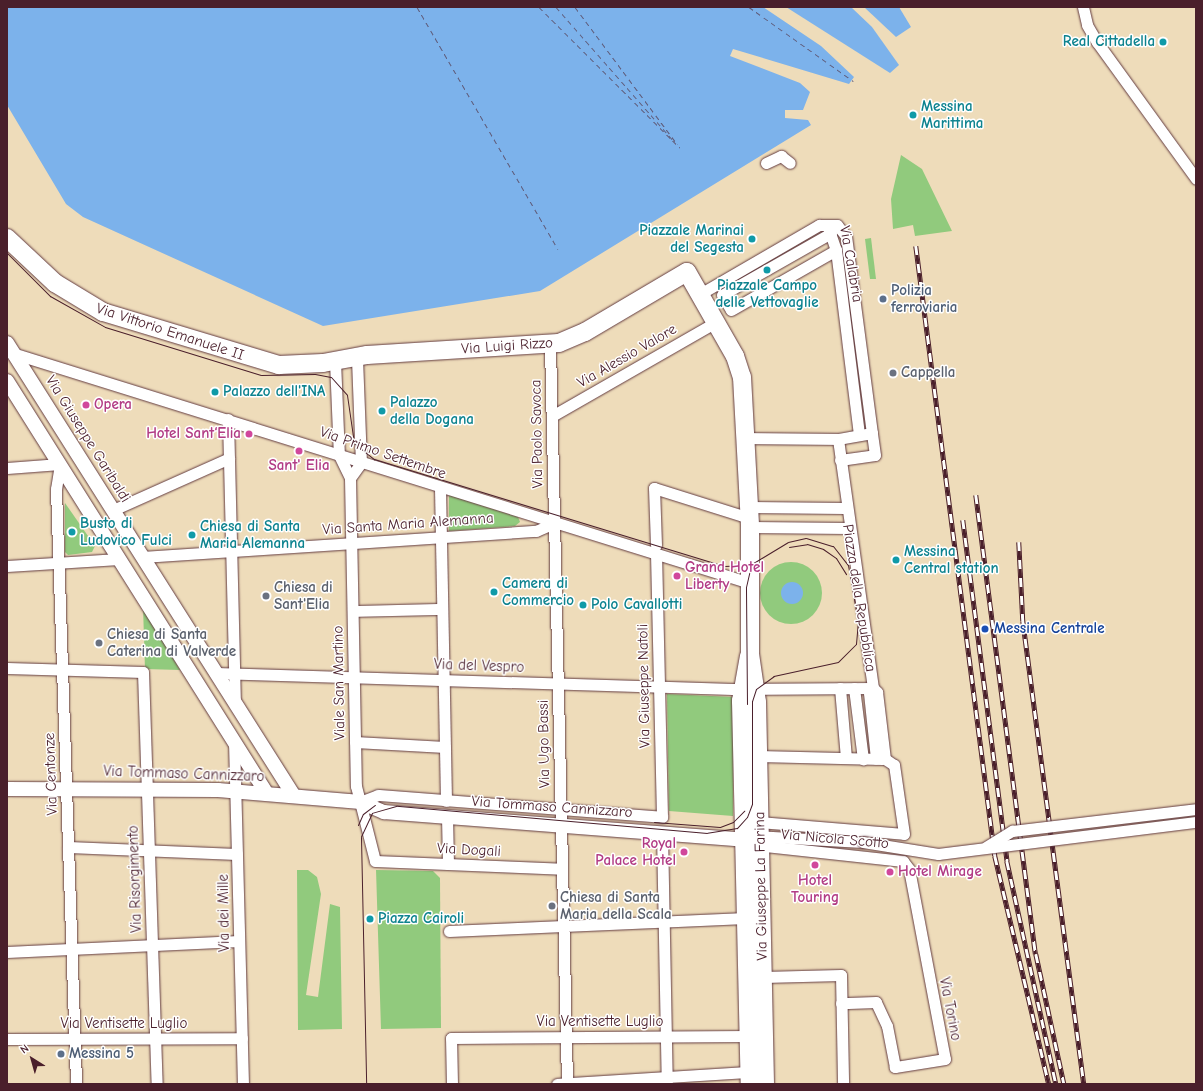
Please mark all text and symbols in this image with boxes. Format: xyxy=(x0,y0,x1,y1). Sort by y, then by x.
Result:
place label: Real Cittadella xyxy=(1063,33,1155,51)
marker: Real Cittadella xyxy=(1158,37,1168,47)
place label: Messina Marittima xyxy=(921,97,983,132)
marker: Messina Marittima xyxy=(908,110,918,120)
place label: Piazzale Marinai del Segesta xyxy=(639,221,744,256)
street label: Via Calabria xyxy=(835,224,867,304)
marker: Piazzale Marinai del Segesta xyxy=(747,234,757,244)
marker: Piazzale Campo delle Vettovaglie xyxy=(762,265,772,275)
place label: Piazzale Campo delle Vettovaglie xyxy=(715,276,819,311)
place label: Polizia ferroviaria xyxy=(891,281,957,316)
marker: Polizia ferroviaria xyxy=(878,294,888,304)
street label: Via Vittorio Emanuele II xyxy=(94,300,246,364)
street label: Via Alessio Valore xyxy=(574,320,680,392)
street label: Via Luigi Rizzo xyxy=(461,334,553,358)
place label: Cappella xyxy=(901,364,955,382)
marker: Cappella xyxy=(888,368,898,378)
street label: Via Giuseppe Garibaldi xyxy=(42,372,134,506)
street label: Via Paolo Savoca xyxy=(527,379,547,489)
place label: Palazzo dell'INA xyxy=(223,383,325,401)
marker: Palazzo dell'INA xyxy=(210,387,220,397)
place label: Palazzo della Dogana xyxy=(390,393,474,428)
place label: Opera xyxy=(94,396,132,414)
marker: Opera xyxy=(81,400,91,410)
marker: Palazzo della Dogana xyxy=(377,406,387,416)
street label: Via Primo Settembre xyxy=(317,423,449,483)
place label: Hotel Sant‘Elia xyxy=(146,425,241,443)
marker: Hotel Sant‘Elia xyxy=(244,429,254,439)
marker: Sant' Elia xyxy=(294,446,304,456)
place label: Sant' Elia xyxy=(268,457,330,475)
street label: Via Santa Maria Alemanna xyxy=(322,509,494,539)
place label: Busto di Ludovico Fulci xyxy=(80,514,172,549)
place label: Chiesa di Santa Maria Alemanna xyxy=(200,517,305,552)
street label: Piazza della Repubblica xyxy=(838,523,880,673)
marker: Busto di Ludovico Fulci xyxy=(67,527,77,537)
marker: Chiesa di Santa Maria Alemanna xyxy=(187,530,197,540)
place label: Messina Central station xyxy=(904,542,999,577)
marker: Messina Central station xyxy=(891,555,901,565)
place label: Grand Hotel Liberty xyxy=(685,558,764,593)
marker: Grand Hotel Liberty xyxy=(672,571,682,581)
place label: Camera di Commercio xyxy=(502,574,574,609)
place label: Chiesa di Sant'Elia xyxy=(274,578,333,613)
marker: Camera di Commercio xyxy=(489,587,499,597)
marker: Chiesa di Sant'Elia xyxy=(261,591,271,601)
place label: Polo Cavallotti xyxy=(591,596,682,614)
marker: Polo Cavallotti xyxy=(578,600,588,610)
place label: Messina Centrale xyxy=(994,620,1105,638)
marker: Messina Centrale xyxy=(979,623,991,635)
street label: Via Giuseppe Natoli xyxy=(634,624,654,748)
place label: Chiesa di Santa Caterina di Valverde xyxy=(107,625,236,660)
street label: Viale San Martino xyxy=(329,626,349,740)
marker: Chiesa di Santa Caterina di Valverde xyxy=(94,638,104,648)
street label: Via del Vespro xyxy=(433,655,525,677)
street label: Via Ugo Bassi xyxy=(534,700,554,788)
street label: Via Centonze xyxy=(41,732,61,816)
street label: Via Tommaso Cannizzaro xyxy=(103,762,265,786)
street label: Via Tommaso Cannizzaro xyxy=(471,792,633,822)
street label: Via Giuseppe La Farina xyxy=(751,811,771,961)
street label: Via Risorgimento xyxy=(124,825,146,933)
street label: Via Nicola Scotto xyxy=(780,825,890,853)
place label: Royal Palace Hotel xyxy=(595,834,676,869)
street label: Via Dogali xyxy=(437,839,501,861)
marker: Royal Palace Hotel xyxy=(679,847,689,857)
marker: Hotel Touring xyxy=(810,860,820,870)
place label: Hotel Mirage xyxy=(898,863,982,881)
marker: Hotel Mirage xyxy=(885,867,895,877)
place label: Hotel Touring xyxy=(791,871,839,906)
street label: Via dei Mille xyxy=(214,874,234,952)
place label: Chiesa di Santa Maria della Scala xyxy=(560,888,672,923)
marker: Chiesa di Santa Maria della Scala xyxy=(547,901,557,911)
place label: Piazza Cairoli xyxy=(378,910,464,928)
marker: Piazza Cairoli xyxy=(365,914,375,924)
street label: Via Torino xyxy=(935,976,965,1042)
street label: Via Ventisette Luglio xyxy=(537,1013,663,1031)
street label: Via Ventisette Luglio xyxy=(61,1015,187,1033)
north arrow xyxy=(12,1039,52,1079)
text: N xyxy=(18,1042,31,1056)
place label: Messina 5 xyxy=(69,1045,134,1063)
marker: Messina 5 xyxy=(56,1049,66,1059)

